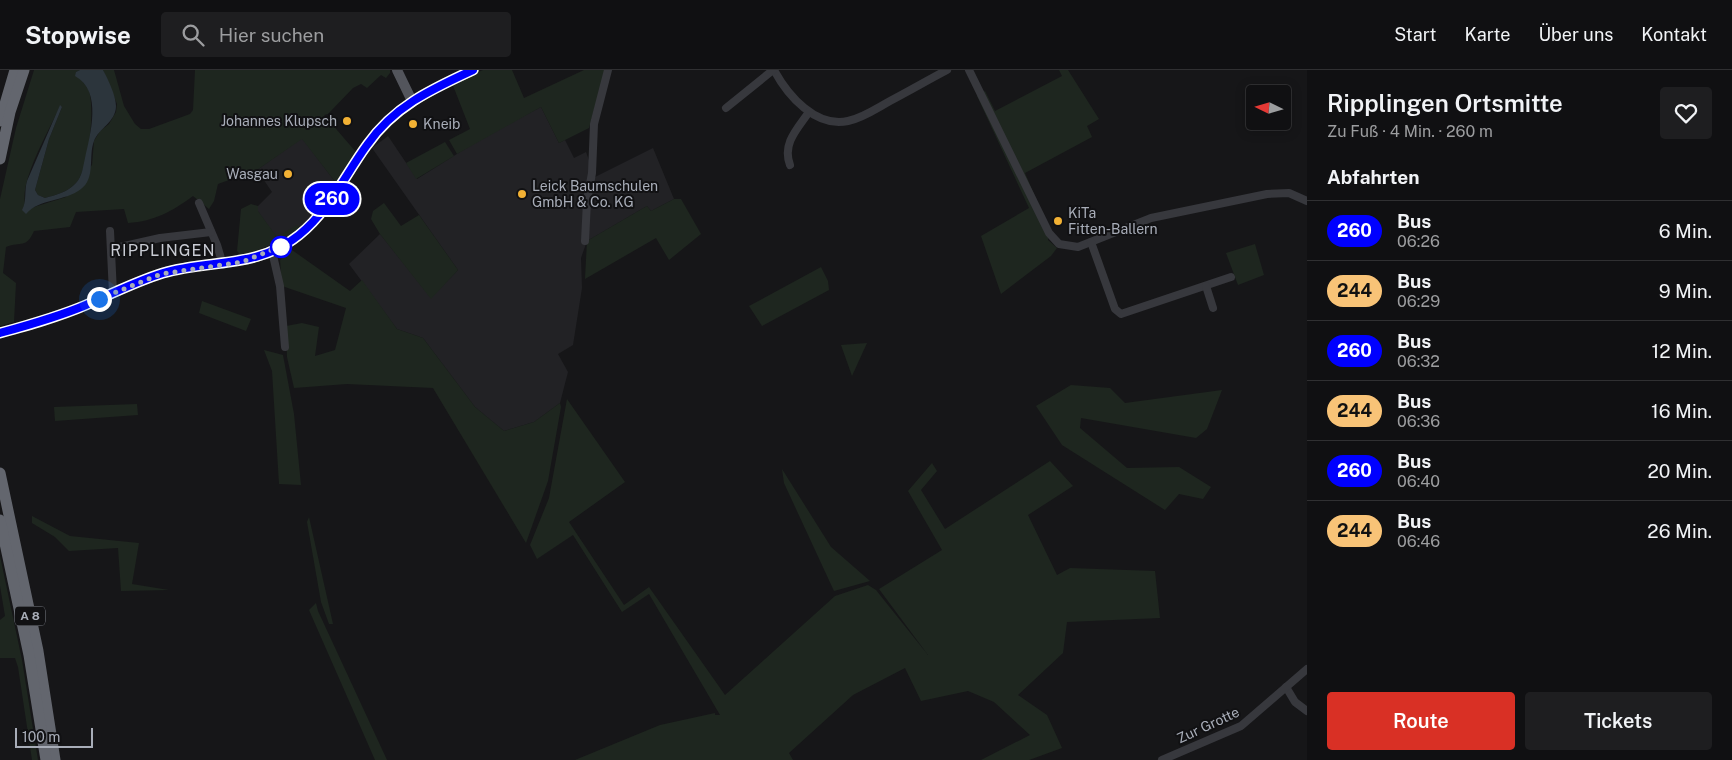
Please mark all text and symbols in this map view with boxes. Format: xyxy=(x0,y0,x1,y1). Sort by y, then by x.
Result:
search box xyxy=(161,12,511,57)
text: Stopwise xyxy=(25,21,131,49)
icon: search xyxy=(179,21,207,49)
text: Hier suchen xyxy=(219,24,324,46)
text: Start xyxy=(1394,24,1437,45)
text: Karte xyxy=(1465,24,1510,45)
text: Über uns xyxy=(1538,24,1613,45)
text: Kontakt xyxy=(1641,24,1707,45)
north arrow xyxy=(1246,85,1291,130)
map controls xyxy=(1246,85,1291,130)
button: heart xyxy=(1660,87,1712,139)
text: Ripplingen Ortsmitte xyxy=(1327,89,1563,117)
place label: Johannes Klupsch xyxy=(221,113,337,129)
marker: Johannes Klupsch xyxy=(341,115,353,127)
place label: Kneib xyxy=(423,116,460,132)
marker: Kneib xyxy=(407,118,419,130)
text: Zu Fuß · 4 Min. · 260 m xyxy=(1327,122,1493,141)
place label: Wasgau xyxy=(226,166,278,182)
text: Abfahrten xyxy=(1327,166,1419,188)
marker: Wasgau xyxy=(282,168,294,180)
place label: Leick Baumschulen GmbH & Co. KG xyxy=(532,178,658,210)
line badge: 260 xyxy=(303,183,361,215)
text: 260 xyxy=(315,188,349,209)
marker: Leick Baumschulen GmbH & Co. KG xyxy=(516,188,528,200)
place label: KiTa Fitten-Ballern xyxy=(1068,205,1158,237)
text: Bus xyxy=(1397,210,1431,232)
marker: KiTa Fitten-Ballern xyxy=(1052,215,1064,227)
text: 260 xyxy=(1337,220,1372,241)
text: 6 Min. xyxy=(1659,220,1712,242)
text: 06:26 xyxy=(1397,232,1440,251)
unlabelled marker xyxy=(270,236,292,258)
district label: RIPPLINGEN xyxy=(110,241,216,260)
text: Bus xyxy=(1397,270,1431,292)
text: 244 xyxy=(1337,280,1372,301)
text: 9 Min. xyxy=(1659,280,1712,302)
your location xyxy=(87,287,112,312)
text: 06:29 xyxy=(1397,292,1440,311)
text: Bus xyxy=(1397,330,1431,352)
text: 260 xyxy=(1337,340,1372,361)
text: 12 Min. xyxy=(1651,340,1712,362)
text: 06:32 xyxy=(1397,352,1440,371)
text: Bus xyxy=(1397,390,1431,412)
text: 244 xyxy=(1337,400,1372,421)
text: 16 Min. xyxy=(1651,400,1712,422)
text: 06:36 xyxy=(1397,412,1440,431)
text: Bus xyxy=(1397,450,1431,472)
text: 260 xyxy=(1337,460,1372,481)
text: 20 Min. xyxy=(1648,460,1712,482)
text: 06:40 xyxy=(1397,472,1440,491)
text: Bus xyxy=(1397,510,1431,532)
text: 244 xyxy=(1337,520,1372,541)
text: 26 Min. xyxy=(1647,520,1712,542)
text: 06:46 xyxy=(1397,532,1440,551)
road number: A 8 xyxy=(15,606,45,626)
button: Route xyxy=(1327,692,1515,750)
button: Tickets xyxy=(1525,692,1712,750)
street label: Zur Grotte xyxy=(1174,704,1242,746)
scale bar xyxy=(15,725,92,748)
text: 100 m xyxy=(22,729,60,745)

